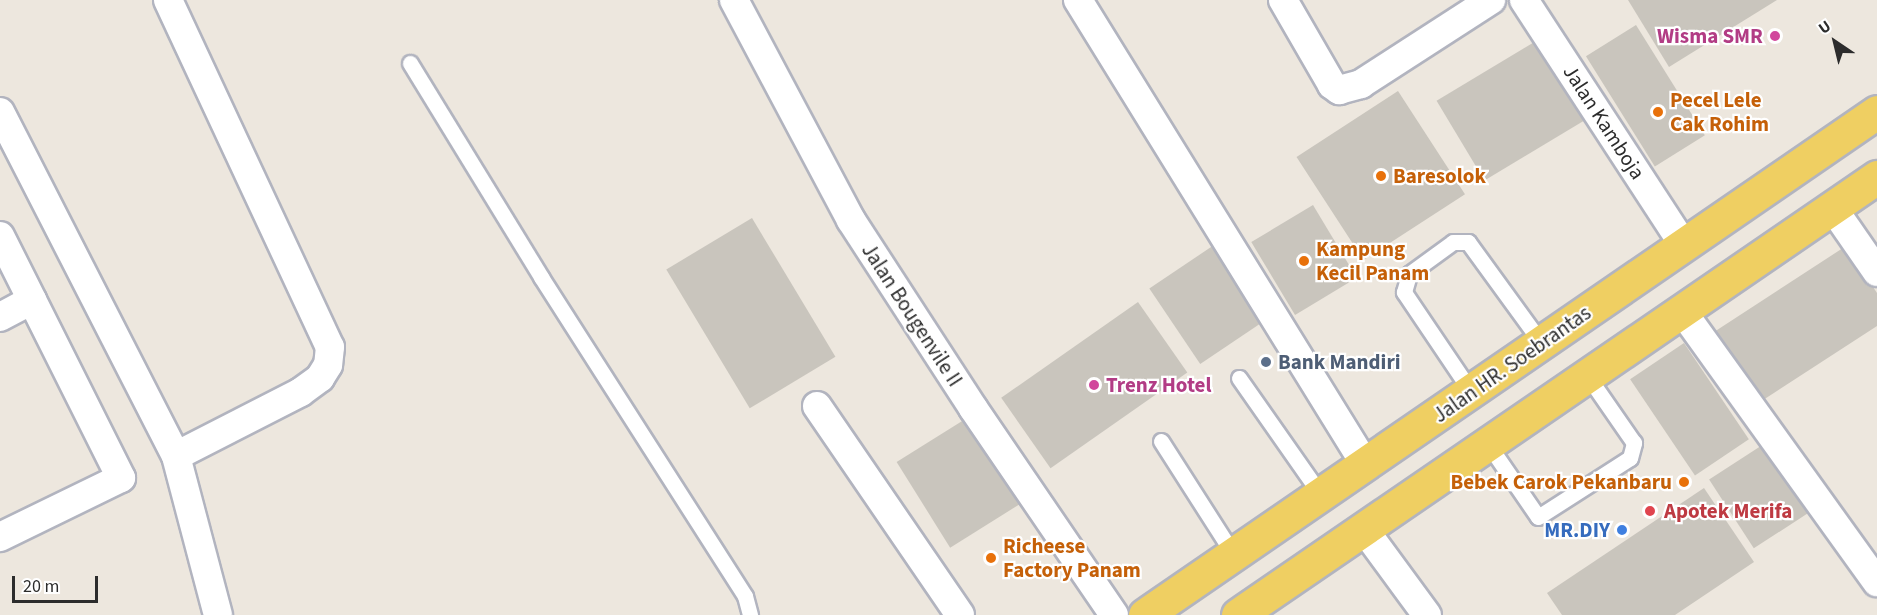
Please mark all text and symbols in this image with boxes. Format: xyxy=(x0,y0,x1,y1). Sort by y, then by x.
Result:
north arrow xyxy=(1805,12,1865,72)
text: U xyxy=(1814,15,1835,39)
place label: Wisma SMR xyxy=(1657,23,1763,49)
marker: Wisma SMR xyxy=(1768,29,1782,43)
street label: Jalan Kamboja xyxy=(1558,60,1650,184)
place label: Pecel Lele Cak Rohim xyxy=(1670,87,1769,137)
marker: Pecel Lele Cak Rohim xyxy=(1651,105,1665,119)
place label: Baresolok xyxy=(1393,163,1486,189)
marker: Baresolok xyxy=(1374,169,1388,183)
place label: Kampung Kecil Panam xyxy=(1316,236,1429,286)
street label: Jalan Bougenvile II xyxy=(856,239,968,391)
marker: Kampung Kecil Panam xyxy=(1297,254,1311,268)
street label: Jalan HR. Soebrantas xyxy=(1428,300,1596,428)
place label: Bank Mandiri xyxy=(1278,349,1401,375)
marker: Bank Mandiri xyxy=(1259,355,1273,369)
place label: Trenz Hotel xyxy=(1106,372,1211,398)
marker: Trenz Hotel xyxy=(1087,378,1101,392)
place label: Bebek Carok Pekanbaru xyxy=(1451,469,1672,495)
marker: Bebek Carok Pekanbaru xyxy=(1677,475,1691,489)
place label: Apotek Merifa xyxy=(1664,498,1792,524)
marker: Apotek Merifa xyxy=(1641,502,1659,520)
place label: MR.DIY xyxy=(1544,517,1610,543)
marker: MR.DIY xyxy=(1615,523,1629,537)
place label: Richeese Factory Panam xyxy=(1003,533,1141,583)
marker: Richeese Factory Panam xyxy=(984,551,998,565)
scale bar xyxy=(15,564,100,602)
text: 20 m xyxy=(23,574,59,599)

